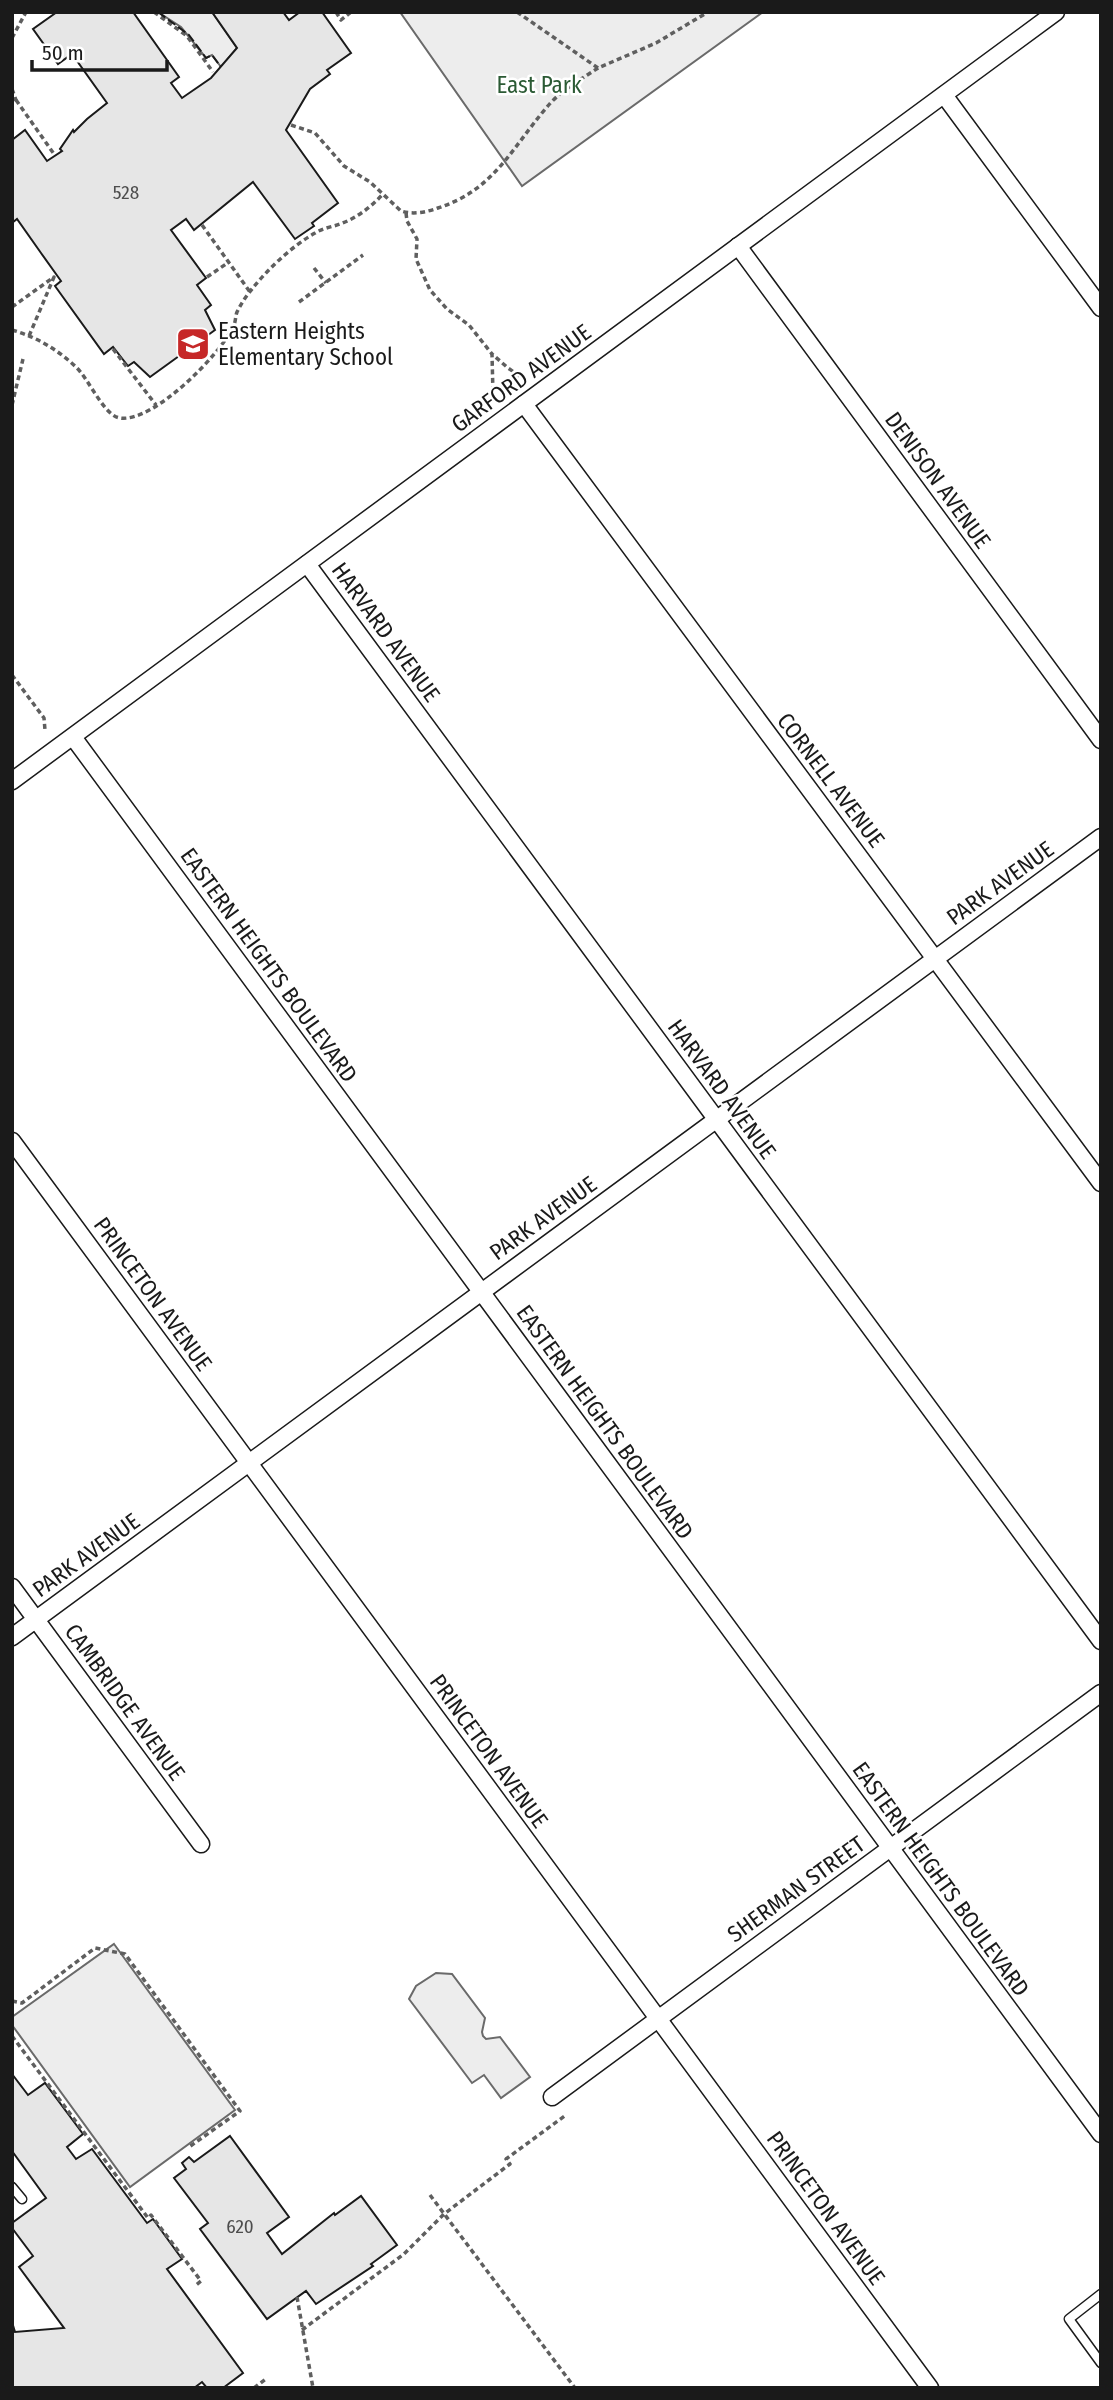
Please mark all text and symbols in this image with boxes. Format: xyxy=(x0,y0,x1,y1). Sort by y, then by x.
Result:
scale bar xyxy=(32,28,166,72)
text: 50 m xyxy=(42,40,84,66)
park label: East Park xyxy=(496,71,582,99)
house number: 528 xyxy=(113,181,139,204)
place label: Eastern Heights Elementary School xyxy=(218,317,393,371)
street label: GARFORD AVENUE xyxy=(446,318,596,438)
school or university icon: Eastern Heights Elementary School xyxy=(174,325,212,363)
street label: DENISON AVENUE xyxy=(879,406,997,554)
street label: HARVARD AVENUE xyxy=(326,557,446,707)
street label: CORNELL AVENUE xyxy=(771,707,891,853)
street label: PARK AVENUE xyxy=(941,835,1059,931)
street label: EASTERN HEIGHTS BOULEVARD xyxy=(175,842,363,1088)
street label: HARVARD AVENUE xyxy=(662,1014,782,1164)
street label: PARK AVENUE xyxy=(484,1170,602,1266)
street label: PRINCETON AVENUE xyxy=(88,1212,218,1376)
street label: EASTERN HEIGHTS BOULEVARD xyxy=(511,1299,699,1545)
street label: PARK AVENUE xyxy=(27,1507,145,1603)
street label: CAMBRIDGE AVENUE xyxy=(59,1618,191,1786)
street label: PRINCETON AVENUE xyxy=(424,1669,554,1833)
street label: EASTERN HEIGHTS BOULEVARD xyxy=(847,1756,1035,2002)
street label: SHERMAN STREET xyxy=(722,1830,870,1948)
street label: PRINCETON AVENUE xyxy=(761,2126,891,2290)
house number: 620 xyxy=(226,2215,254,2238)

